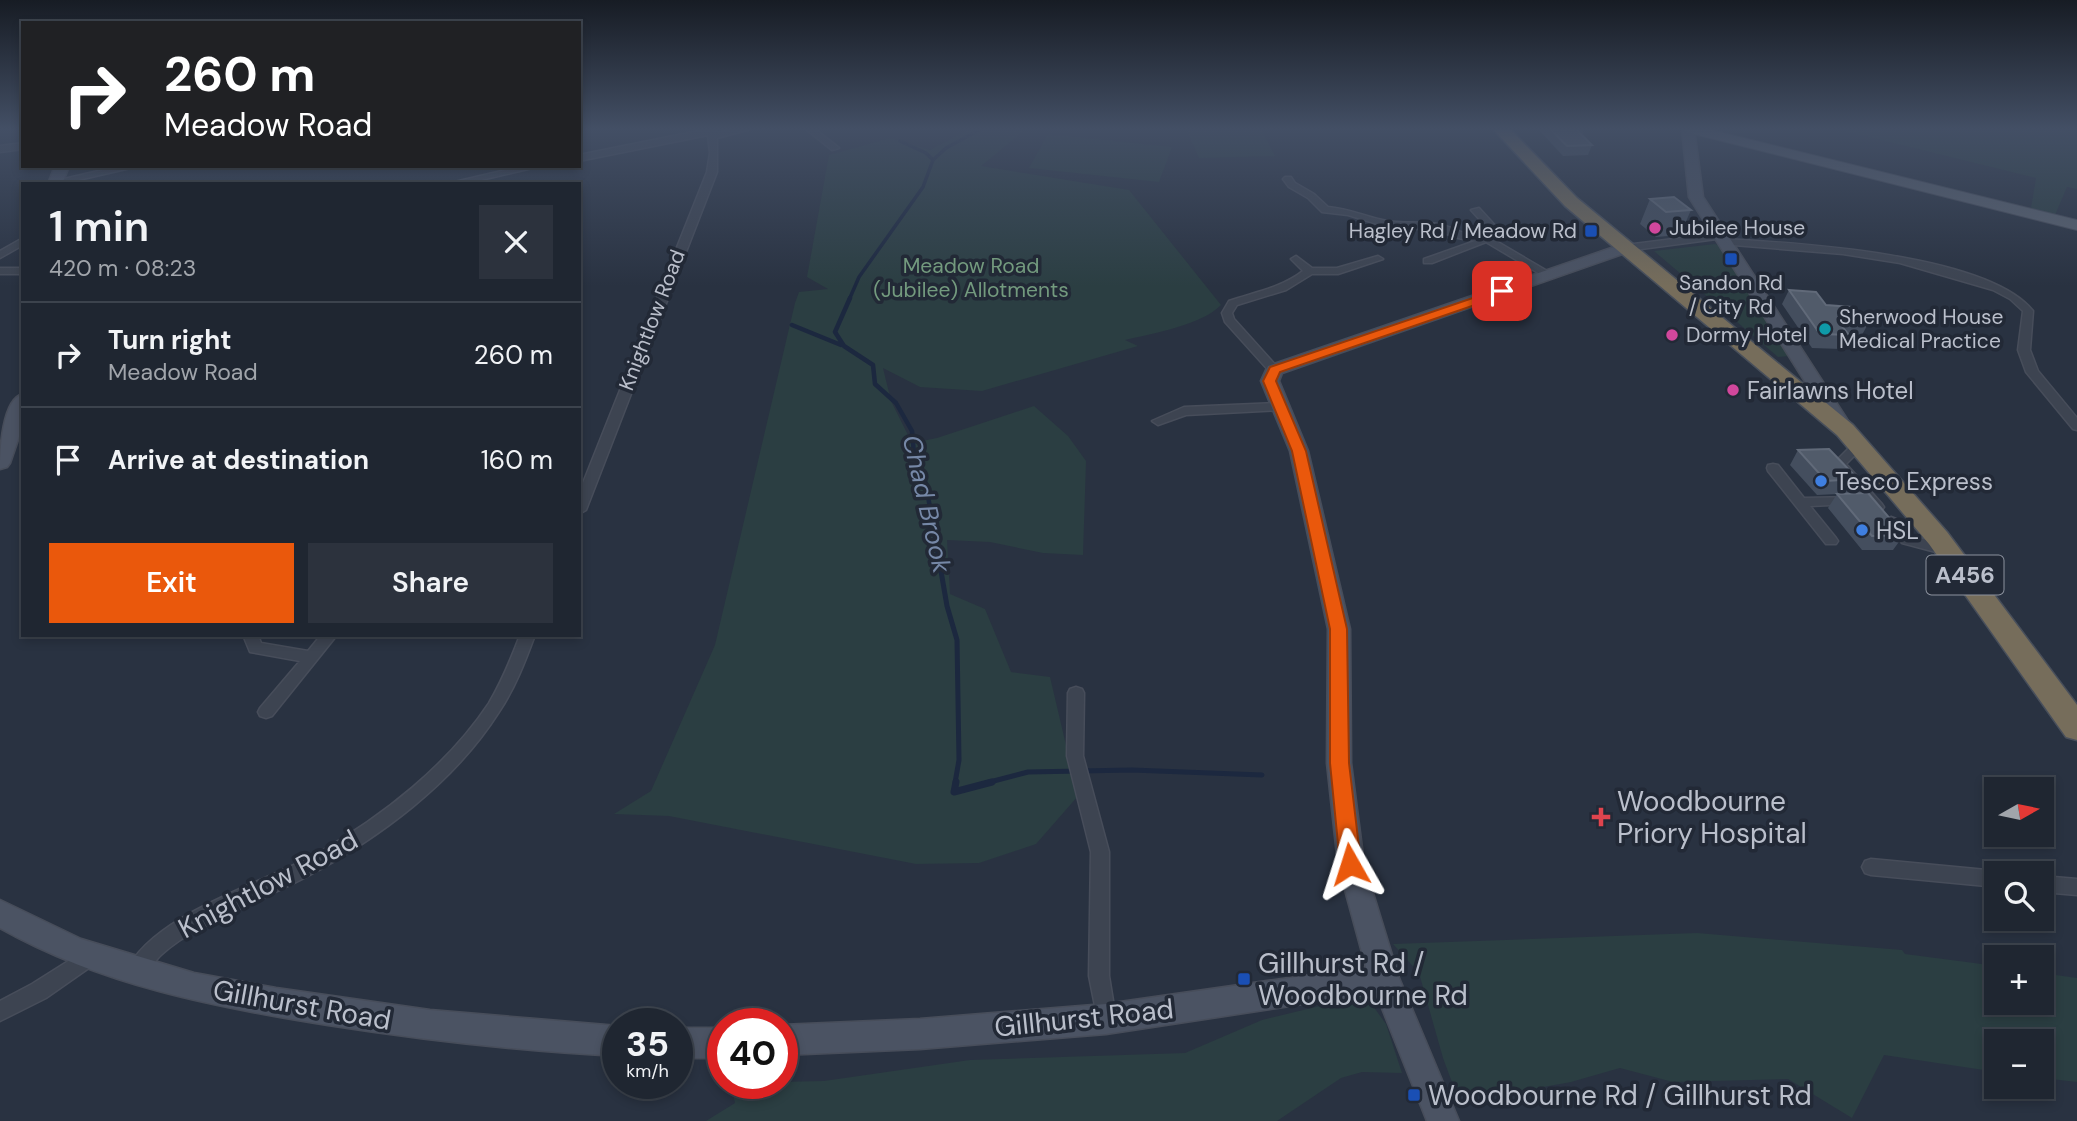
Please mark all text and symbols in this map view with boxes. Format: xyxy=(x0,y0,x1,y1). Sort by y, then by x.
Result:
text: 260 m xyxy=(164,42,315,106)
icon: right xyxy=(49,49,140,140)
text: Meadow Road xyxy=(164,104,372,146)
text: 1 min xyxy=(49,199,149,254)
button: close xyxy=(479,205,553,279)
place label: Jubilee House xyxy=(1669,214,1805,242)
place label: Hagley Rd / Meadow Rd xyxy=(1349,217,1577,245)
marker: Jubilee House xyxy=(1647,220,1663,236)
marker: Hagley Rd / Meadow Rd xyxy=(1583,223,1599,239)
street label: Knightlow Road xyxy=(612,246,692,394)
marker: Sandon Rd / City Rd xyxy=(1723,251,1739,267)
park label: Meadow Road (Jubilee) Allotments xyxy=(873,252,1069,304)
text: 420 m · 08:23 xyxy=(49,253,196,283)
pin xyxy=(1472,261,1532,321)
place label: Sandon Rd / City Rd xyxy=(1679,269,1783,321)
icon: arrive xyxy=(1483,272,1521,310)
place label: Sherwood House Medical Practice xyxy=(1839,303,2004,355)
place label: Dormy Hotel xyxy=(1686,321,1807,349)
marker: Sherwood House Medical Practice xyxy=(1817,321,1833,337)
text: Turn right xyxy=(108,323,232,357)
marker: Dormy Hotel xyxy=(1664,327,1680,343)
icon: right xyxy=(49,336,87,374)
text: 260 m xyxy=(474,338,553,372)
text: Meadow Road xyxy=(108,357,258,387)
place label: Fairlawns Hotel xyxy=(1747,375,1914,406)
marker: Fairlawns Hotel xyxy=(1725,382,1741,398)
water label: Chad Brook xyxy=(895,432,960,577)
icon: arrive xyxy=(49,441,87,479)
text: Arrive at destination xyxy=(108,443,369,477)
text: 160 m xyxy=(481,443,553,477)
place label: Tesco Express xyxy=(1835,466,1993,497)
marker: Tesco Express xyxy=(1813,473,1829,489)
place label: HSL xyxy=(1876,515,1919,546)
marker: HSL xyxy=(1854,522,1870,538)
button: Exit xyxy=(49,543,294,623)
button: Share xyxy=(308,543,553,623)
road number: A456 xyxy=(1926,555,2004,594)
north arrow xyxy=(1984,777,2054,847)
map controls xyxy=(1984,777,2054,1099)
place label: Woodbourne Priory Hospital xyxy=(1617,783,1807,852)
marker: Woodbourne Priory Hospital xyxy=(1591,807,1611,827)
street label: Knightlow Road xyxy=(172,821,364,947)
position arrow xyxy=(1313,827,1387,901)
button: search xyxy=(1984,861,2054,931)
place label: Gillhurst Rd / Woodbourne Rd xyxy=(1258,945,1468,1014)
button: + xyxy=(1984,945,2054,1015)
street label: Gillhurst Road xyxy=(210,971,394,1039)
marker: Gillhurst Rd / Woodbourne Rd xyxy=(1236,971,1252,987)
street label: Gillhurst Road xyxy=(993,990,1175,1046)
speed limit sign: 40 xyxy=(707,1008,798,1099)
text: 35 xyxy=(626,1021,669,1067)
button: − xyxy=(1984,1029,2054,1099)
text: km/h xyxy=(626,1059,669,1083)
place label: Woodbourne Rd / Gillhurst Rd xyxy=(1428,1077,1812,1114)
marker: Woodbourne Rd / Gillhurst Rd xyxy=(1406,1087,1422,1103)

